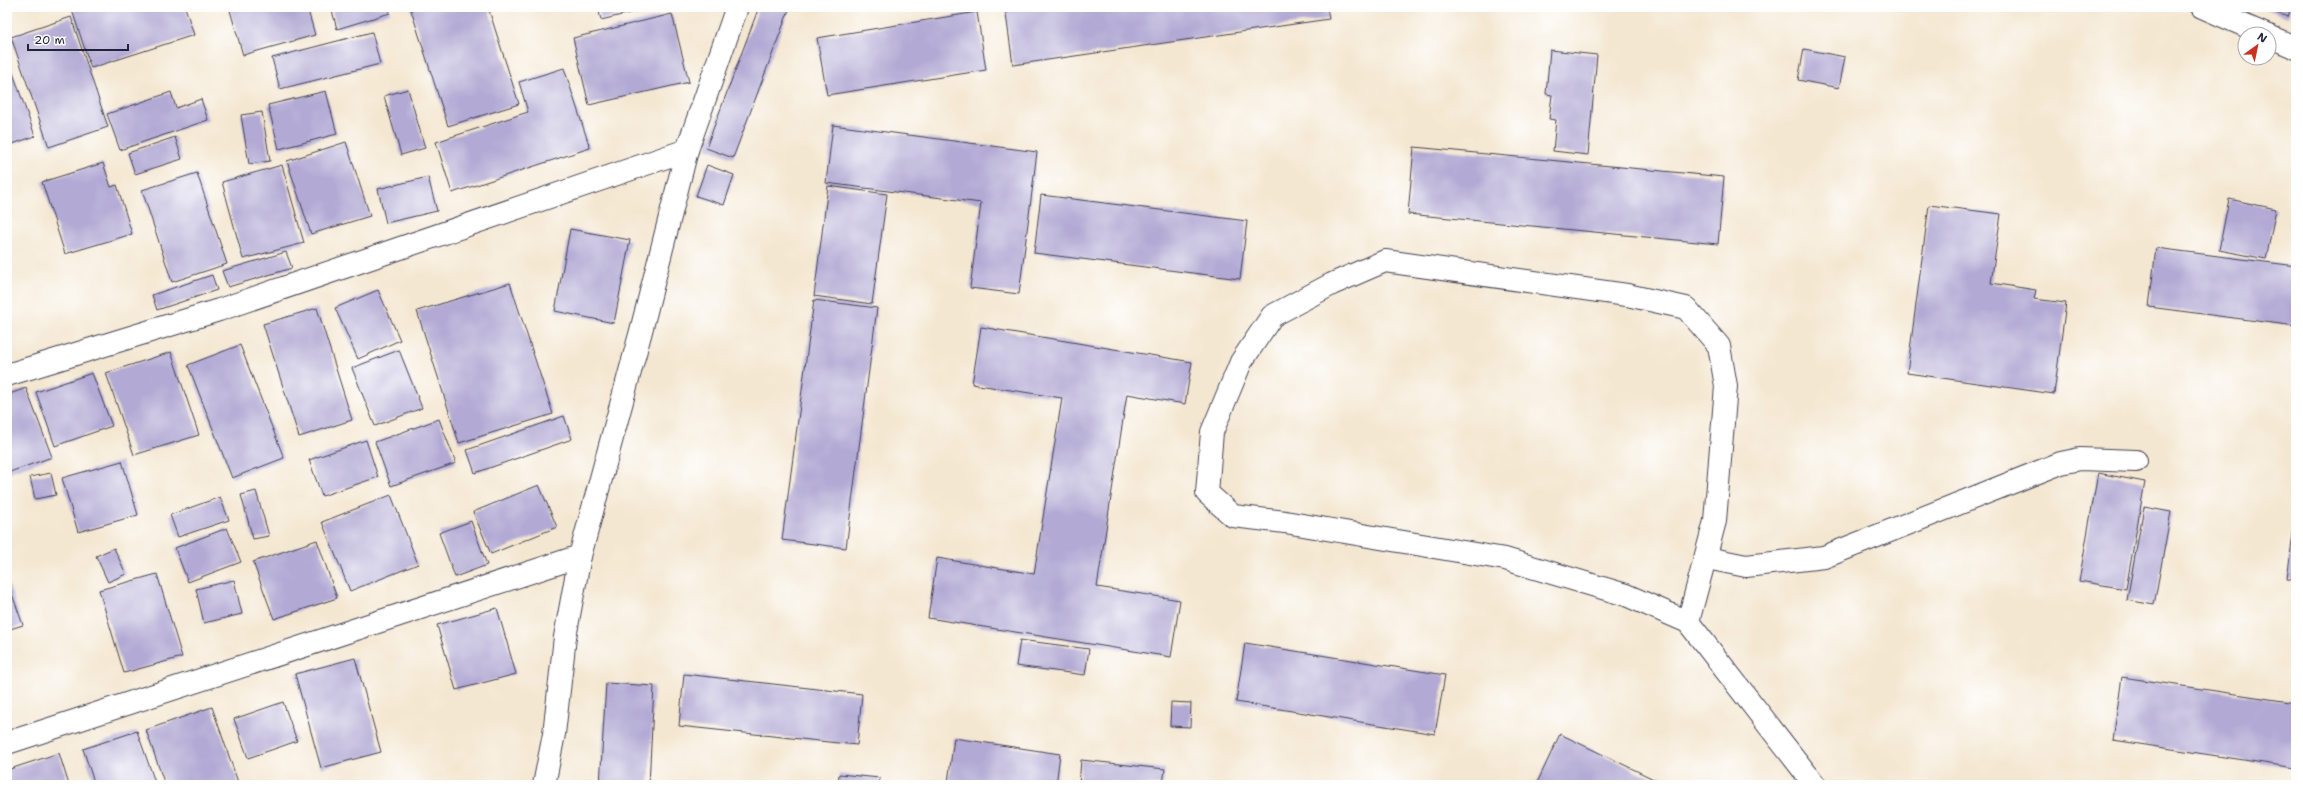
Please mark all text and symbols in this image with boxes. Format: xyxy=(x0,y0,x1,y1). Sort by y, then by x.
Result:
scale bar xyxy=(28,26,128,52)
north arrow xyxy=(2237,26,2277,66)
text: N xyxy=(2254,29,2270,47)
text: 20 m xyxy=(34,32,65,48)

